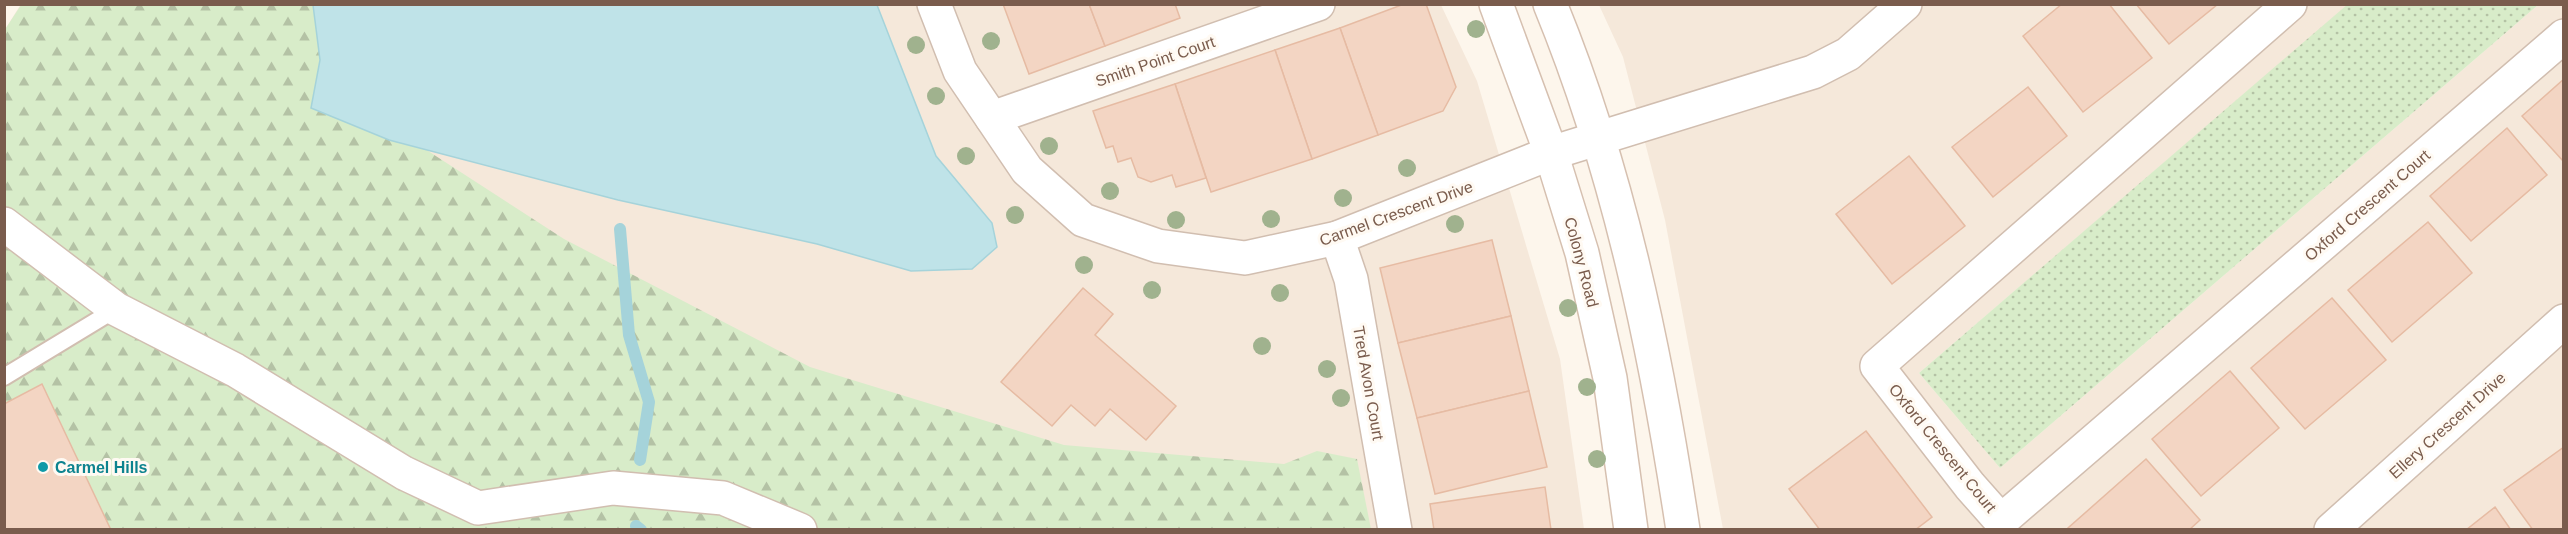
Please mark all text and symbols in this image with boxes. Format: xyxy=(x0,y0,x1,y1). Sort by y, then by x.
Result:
street label: Smith Point Court xyxy=(1093,33,1218,90)
street label: Oxford Crescent Court xyxy=(2301,146,2434,264)
street label: Carmel Crescent Drive xyxy=(1317,178,1475,249)
street label: Colony Road xyxy=(1561,215,1602,309)
street label: Tred Avon Court xyxy=(1350,325,1387,442)
street label: Ellery Crescent Drive xyxy=(2386,369,2509,482)
street label: Oxford Crescent Court xyxy=(1886,381,2000,516)
place label: Carmel Hills xyxy=(55,459,148,476)
marker: Carmel Hills xyxy=(36,460,50,474)

